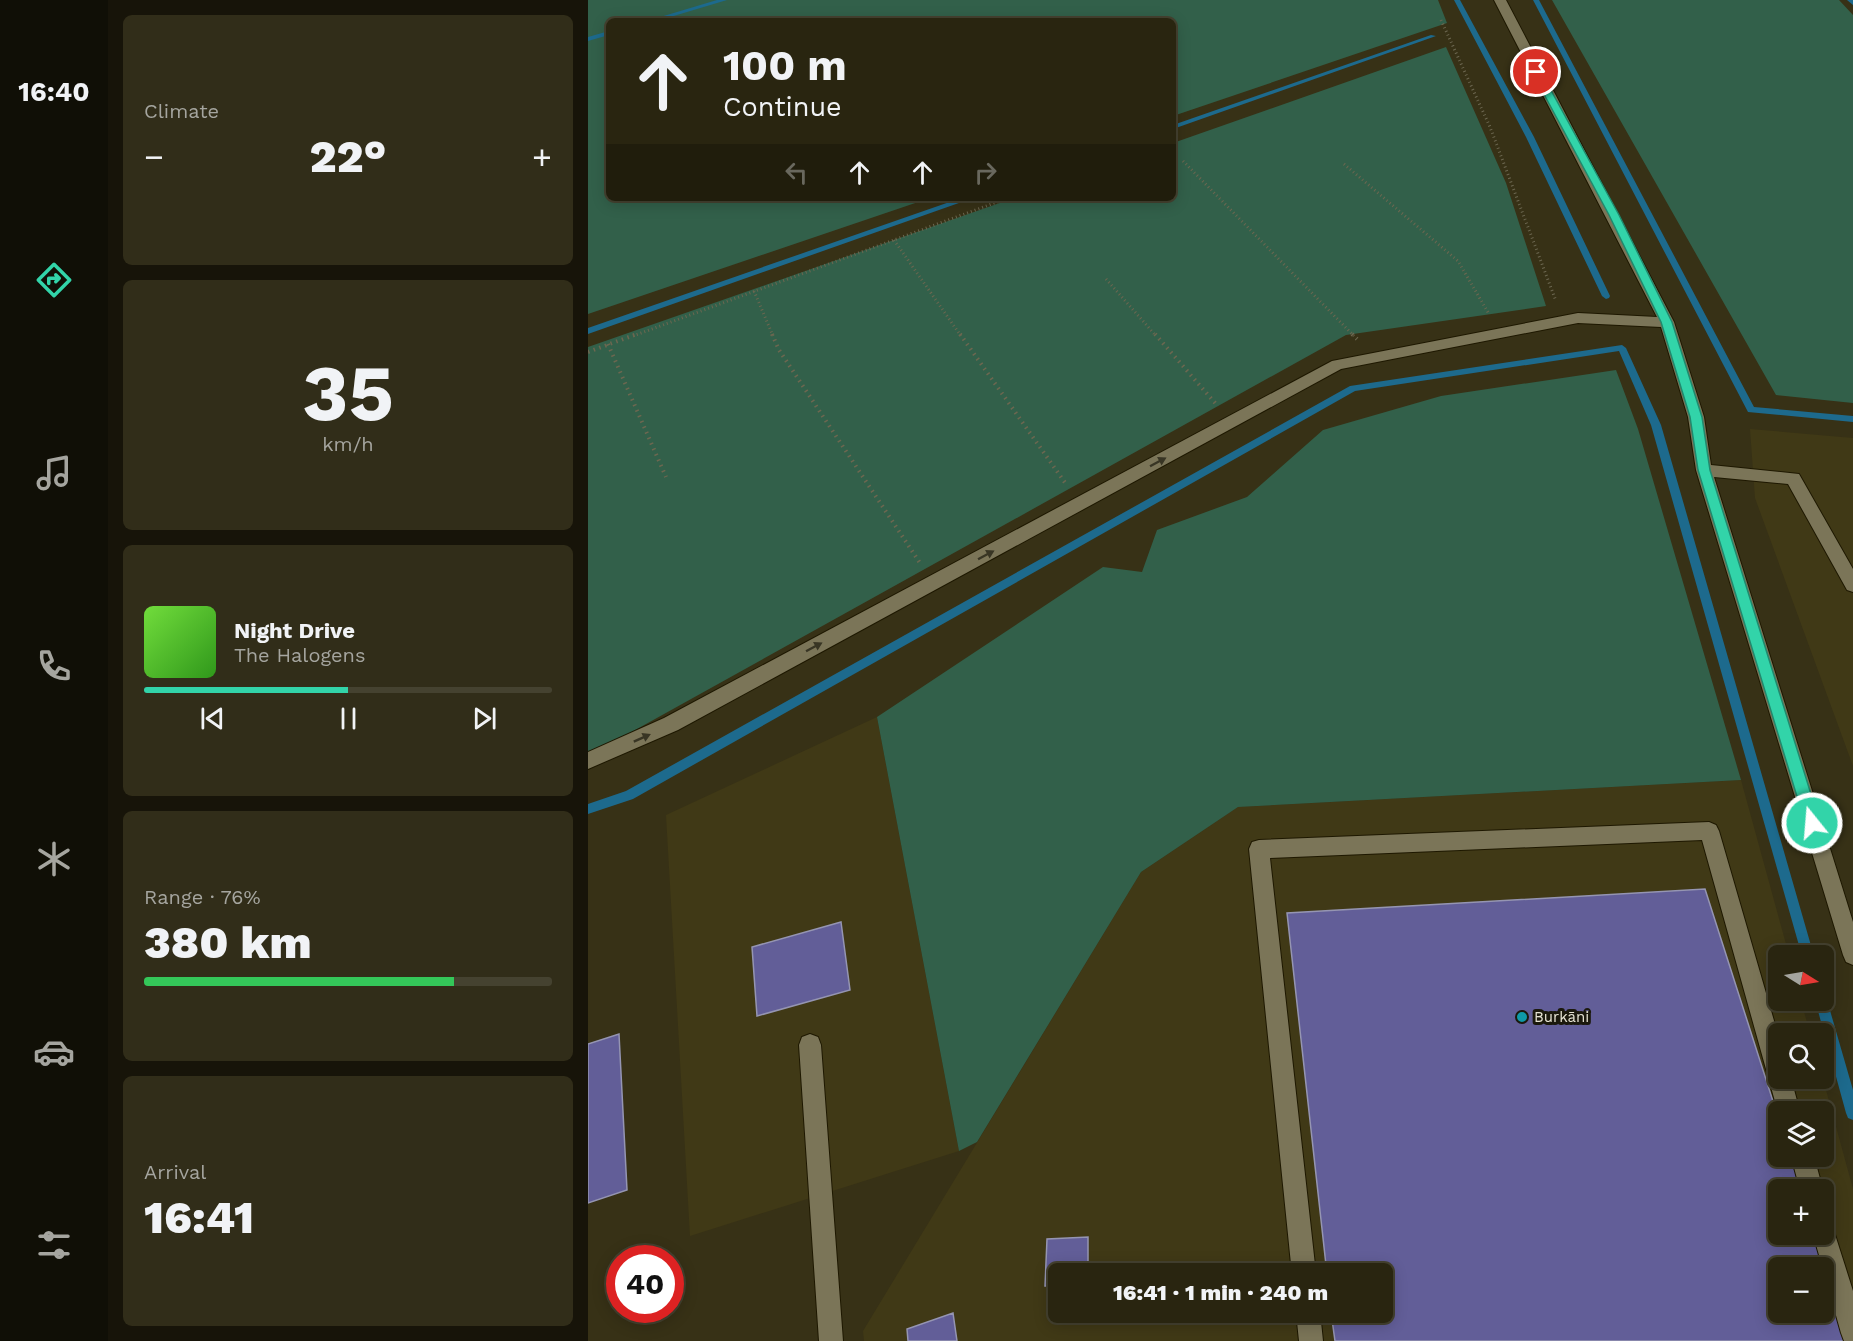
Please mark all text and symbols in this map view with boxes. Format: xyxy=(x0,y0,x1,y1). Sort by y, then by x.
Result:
text: 100 m xyxy=(723,41,847,90)
icon: ahead xyxy=(624,42,702,120)
pin xyxy=(1510,46,1561,97)
icon: arrive xyxy=(1519,55,1552,88)
text: 16:40 xyxy=(18,76,90,108)
text: Continue xyxy=(723,91,842,123)
text: Climate xyxy=(144,99,219,123)
text: 22° xyxy=(310,130,386,183)
text: − xyxy=(144,137,164,176)
text: + xyxy=(532,137,552,176)
icon: left xyxy=(780,156,813,189)
icon: ahead xyxy=(843,156,876,189)
icon: ahead xyxy=(906,156,939,189)
icon: right xyxy=(969,156,1002,189)
icon: directions xyxy=(33,259,75,301)
text: 35 xyxy=(302,347,394,439)
text: km/h xyxy=(322,432,374,456)
icon: music xyxy=(33,452,75,494)
one-way arrow xyxy=(1149,457,1166,467)
one-way arrow xyxy=(978,550,995,560)
text: Night Drive xyxy=(234,618,355,643)
one-way arrow xyxy=(806,642,823,652)
text: The Halogens xyxy=(234,643,366,667)
icon: phone xyxy=(33,645,75,687)
icon: previous xyxy=(196,702,229,735)
icon: pause xyxy=(332,702,365,735)
icon: next xyxy=(468,702,501,735)
one-way arrow xyxy=(633,733,650,742)
position arrow xyxy=(1780,791,1844,855)
icon: climate xyxy=(33,838,75,880)
text: Range · 76% xyxy=(144,885,261,909)
text: 380 km xyxy=(144,916,312,969)
north arrow xyxy=(1768,945,1834,1011)
map controls xyxy=(1768,945,1834,1323)
place label: Burkāni xyxy=(1534,1008,1589,1026)
marker: Burkāni xyxy=(1515,1010,1529,1024)
button: search xyxy=(1768,1023,1834,1089)
icon: car xyxy=(33,1031,75,1073)
button: layers xyxy=(1768,1101,1834,1167)
text: Arrival xyxy=(144,1160,206,1184)
button: + xyxy=(1768,1179,1834,1245)
text: 16:41 xyxy=(144,1191,254,1244)
icon: filters xyxy=(33,1224,75,1266)
speed limit sign: 40 xyxy=(606,1245,684,1323)
button: − xyxy=(1768,1257,1834,1323)
text: 16:41 · 1 min · 240 m xyxy=(1113,1280,1328,1305)

